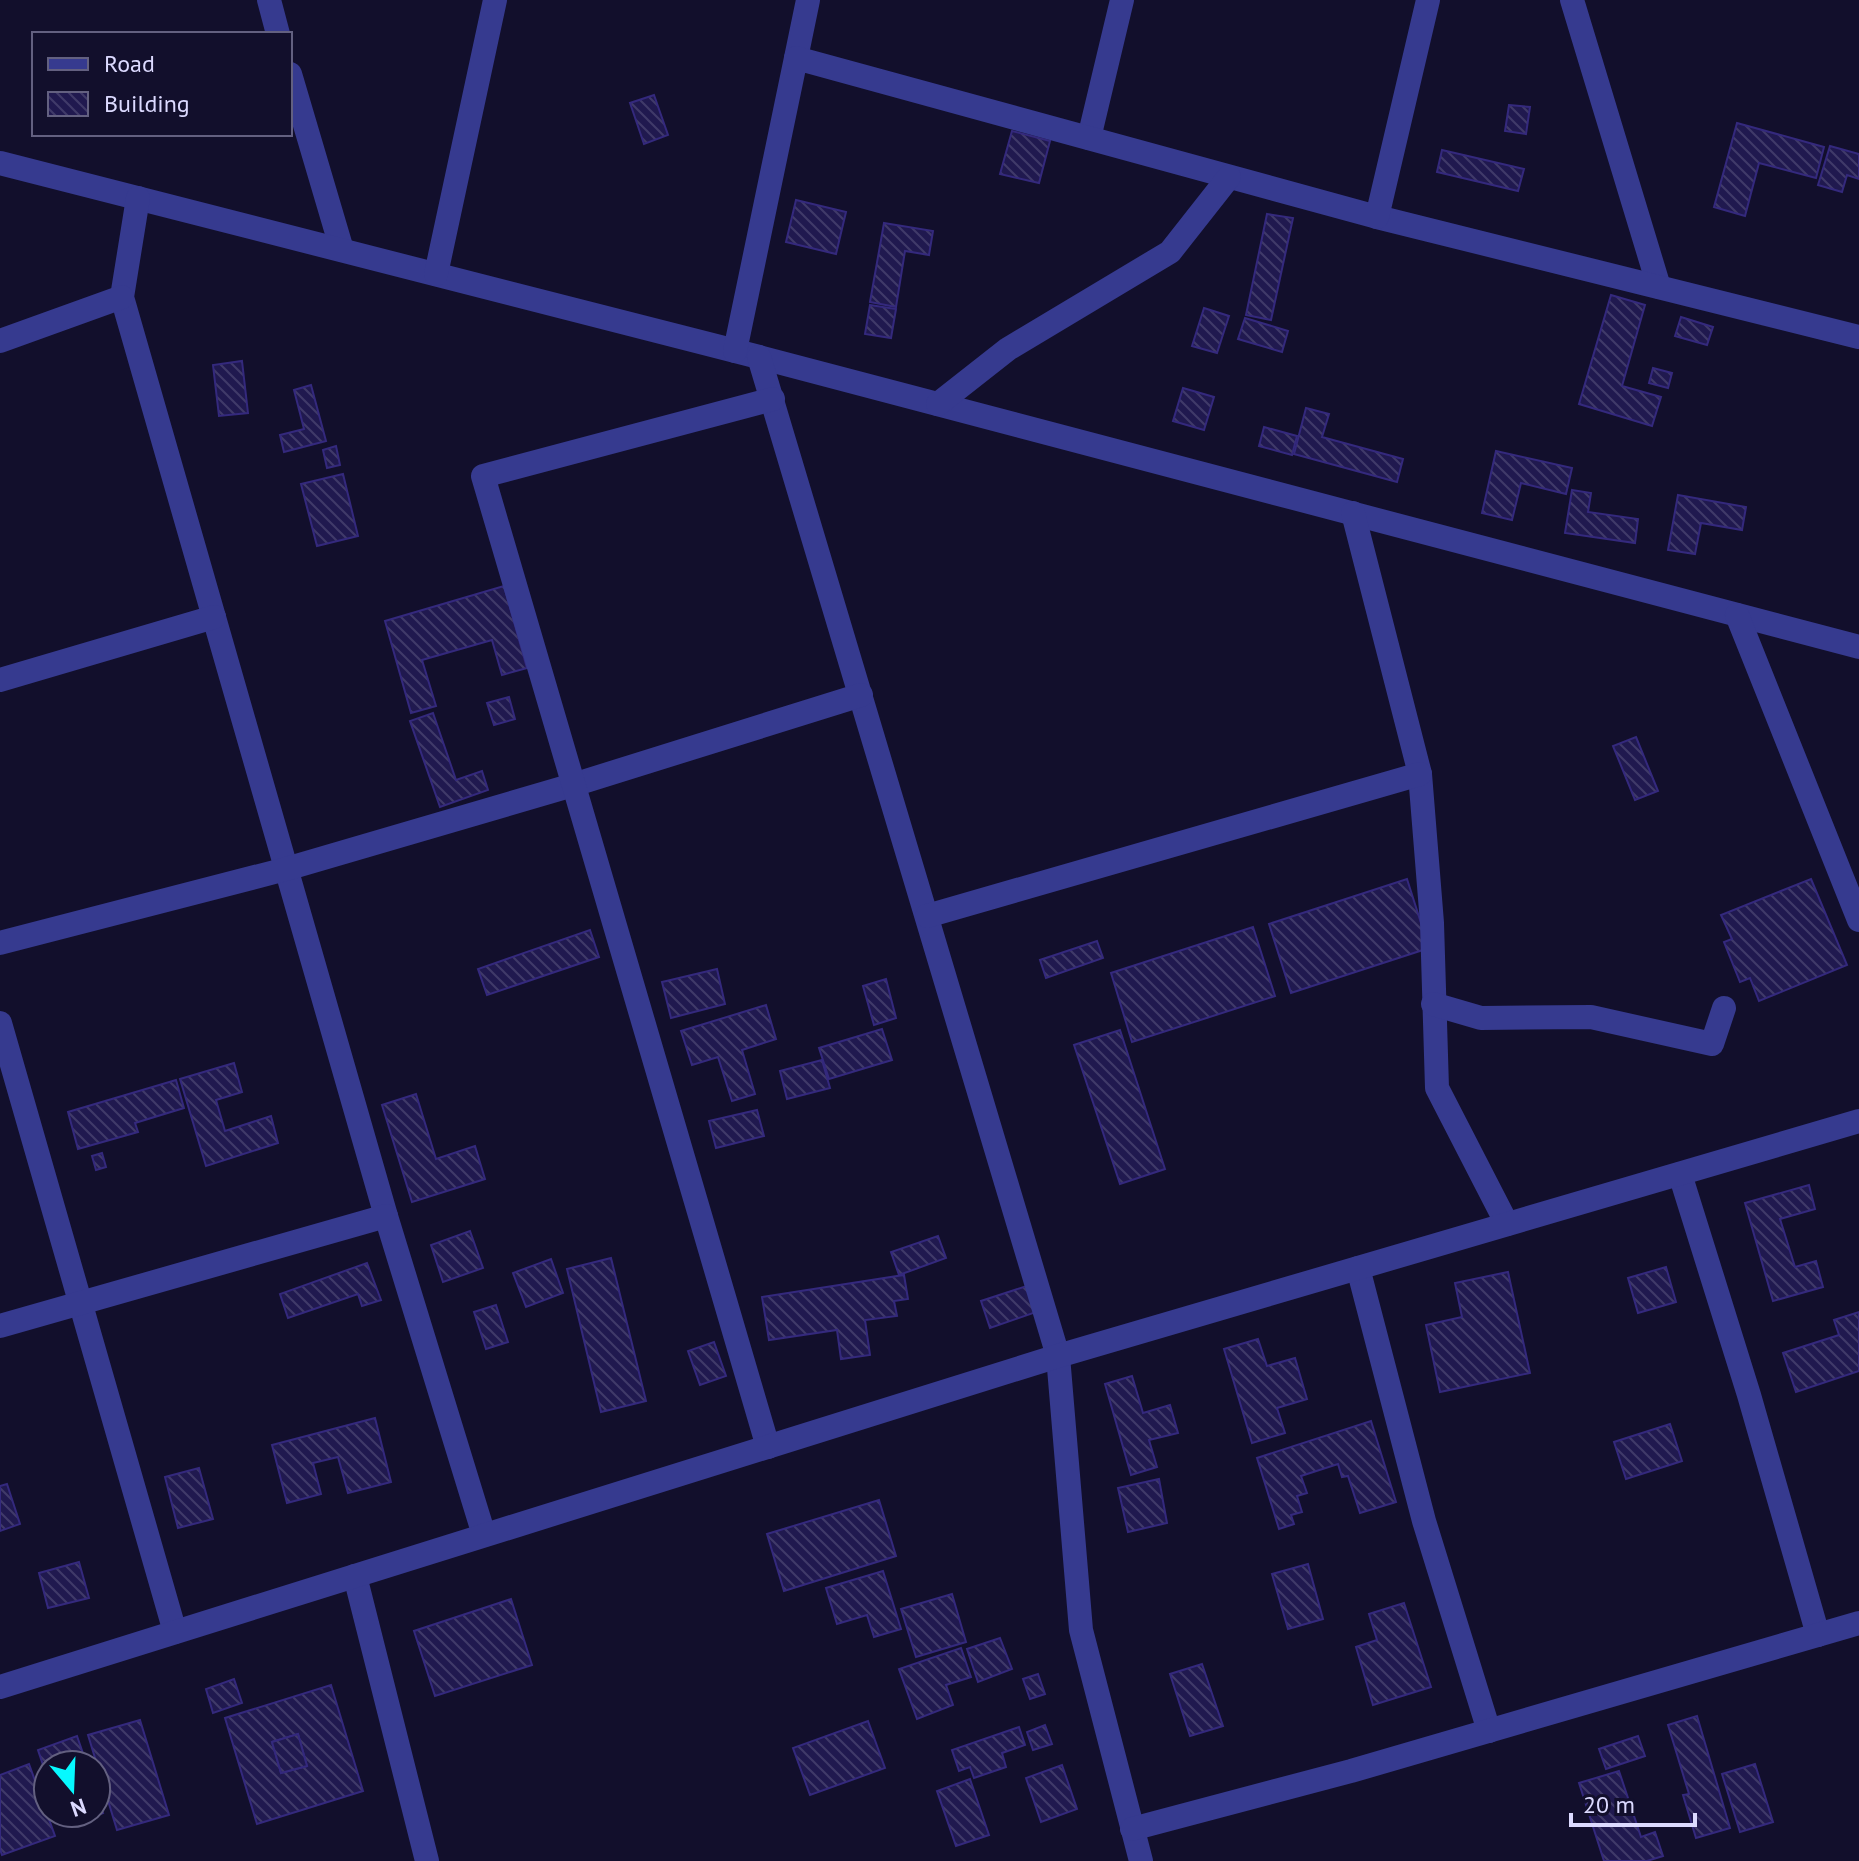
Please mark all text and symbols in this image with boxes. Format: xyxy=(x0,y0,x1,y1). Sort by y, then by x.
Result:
legend xyxy=(32,32,292,136)
text: Road xyxy=(104,48,155,79)
text: Building xyxy=(104,88,190,119)
north arrow xyxy=(32,1749,112,1829)
scale bar xyxy=(1571,1777,1695,1827)
text: 20 m xyxy=(1583,1789,1635,1820)
text: N xyxy=(67,1792,90,1824)

